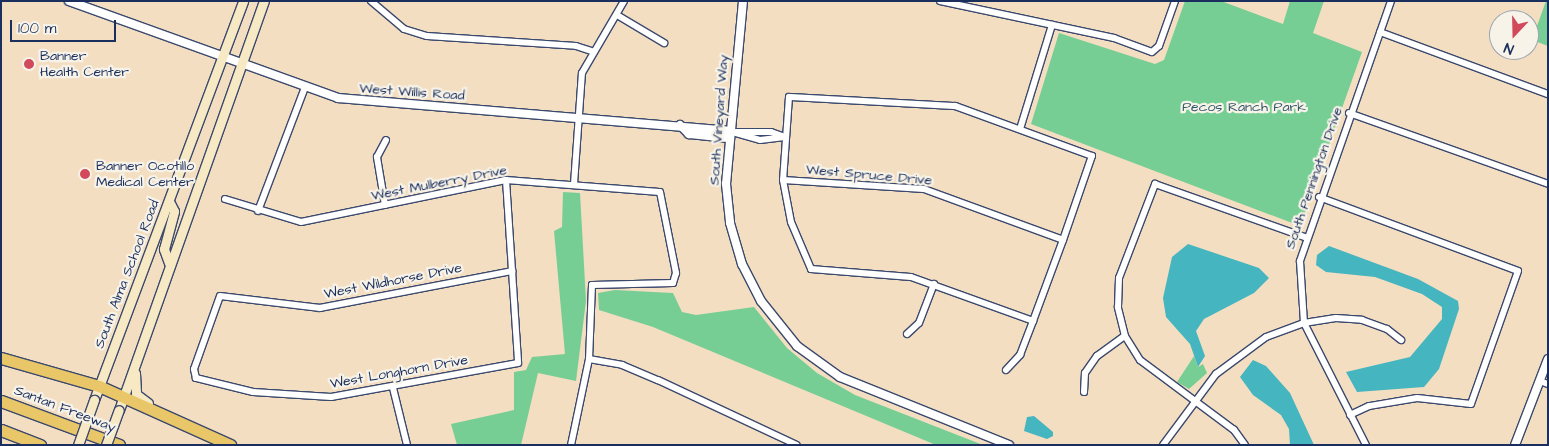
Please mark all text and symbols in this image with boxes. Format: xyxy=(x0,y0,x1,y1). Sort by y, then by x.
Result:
scale bar xyxy=(12,10,119,42)
north arrow xyxy=(1489,10,1539,60)
text: 100 m xyxy=(18,18,57,39)
text: N xyxy=(1501,37,1517,59)
place label: Banner Health Center xyxy=(40,48,129,80)
street label: South Vineyard Way xyxy=(706,54,732,186)
marker: Banner Health Center xyxy=(22,57,36,71)
street label: West Willis Road xyxy=(359,80,465,104)
park label: Pecos Ranch Park xyxy=(1182,99,1306,115)
street label: South Pennington Drive xyxy=(1282,105,1346,251)
place label: Banner Ocotillo Medical Center xyxy=(96,158,194,190)
street label: West Spruce Drive xyxy=(805,161,933,189)
street label: West Mulberry Drive xyxy=(370,162,508,204)
marker: Banner Ocotillo Medical Center xyxy=(78,167,92,181)
street label: South Alma School Road xyxy=(91,197,163,351)
street label: West Wildhorse Drive xyxy=(323,259,463,303)
street label: West Longhorn Drive xyxy=(329,352,469,392)
street label: Santan Freeway xyxy=(12,382,118,436)

